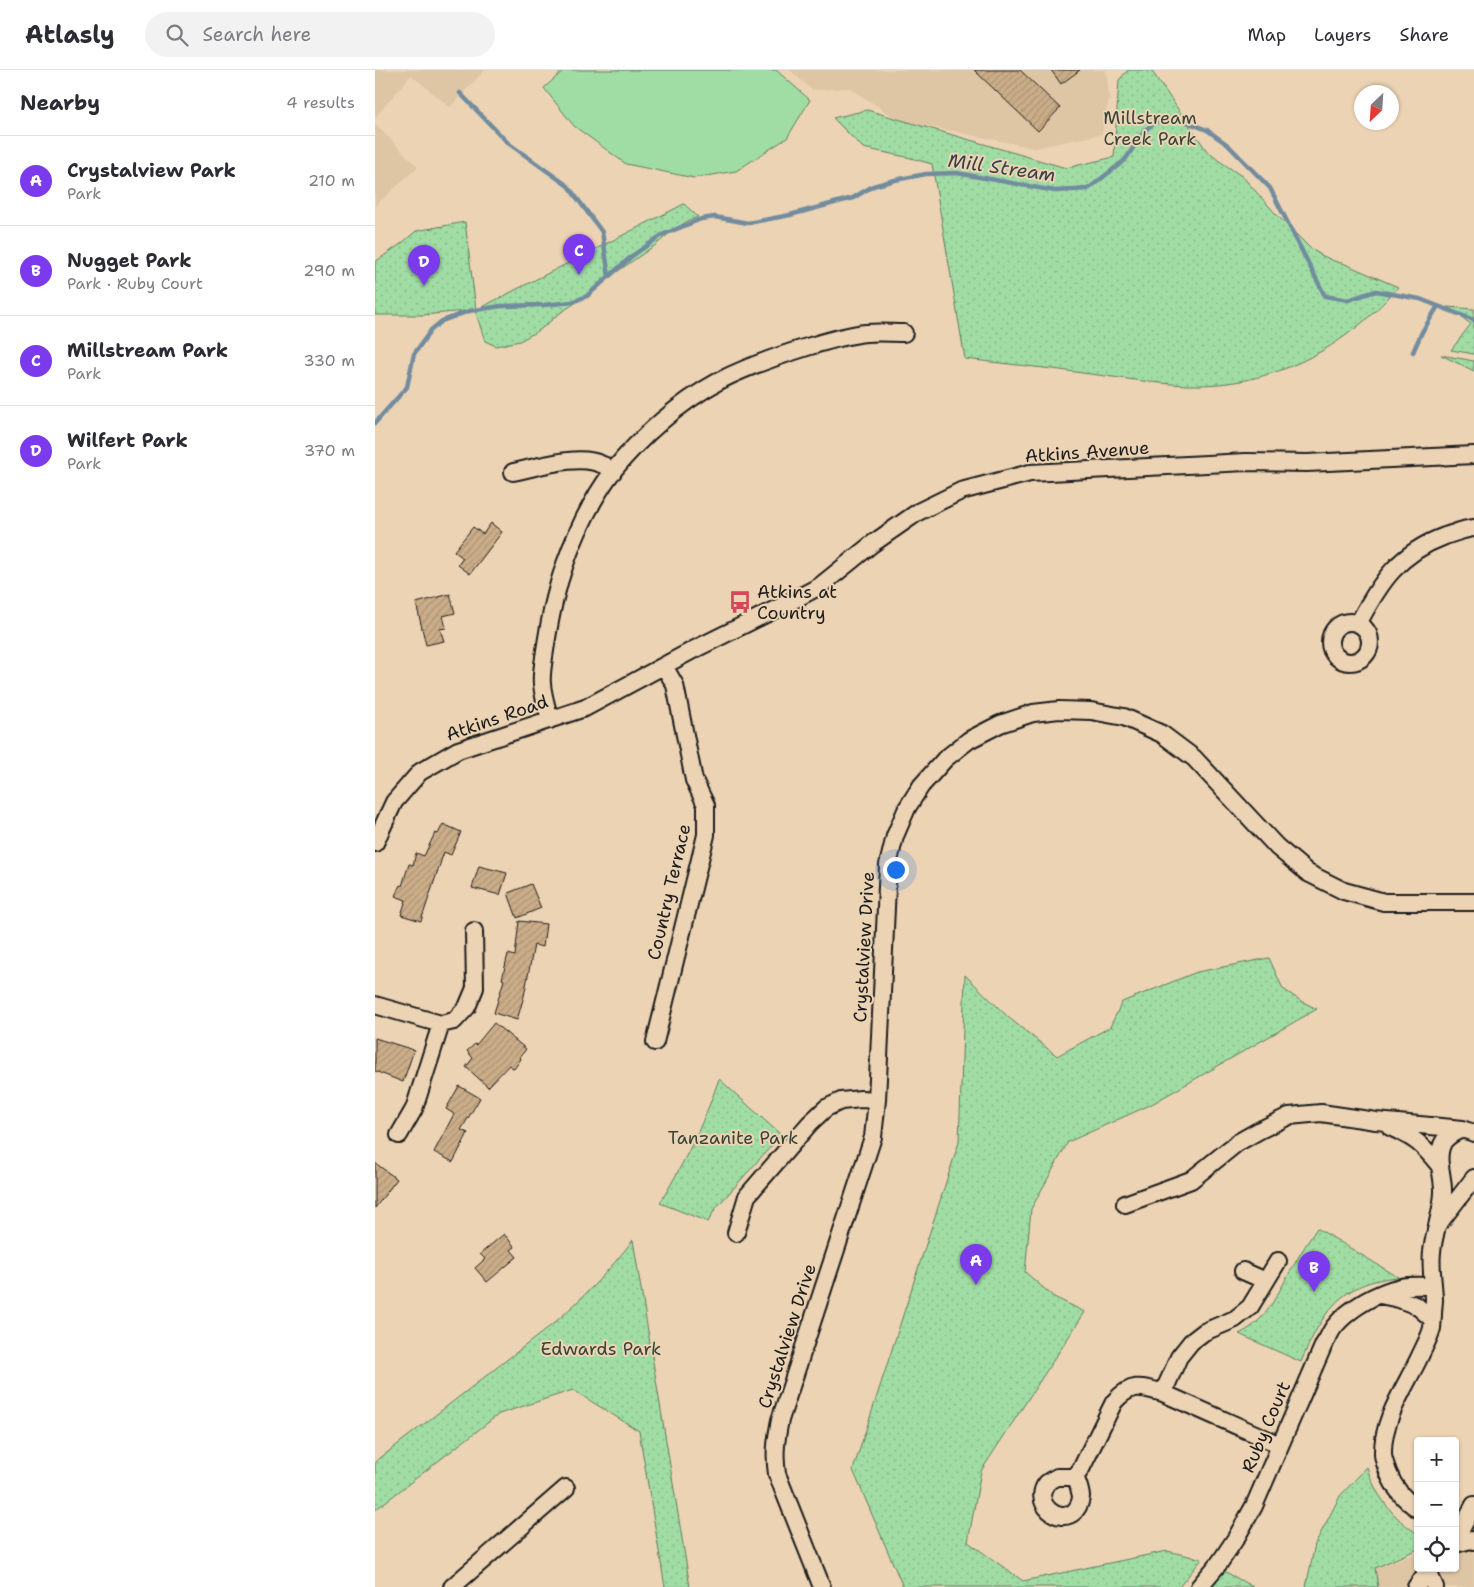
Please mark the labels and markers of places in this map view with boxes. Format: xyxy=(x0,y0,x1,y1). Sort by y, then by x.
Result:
pin: C xyxy=(563,234,595,275)
pin: D xyxy=(408,245,440,286)
place label: Atkins at Country xyxy=(757,580,837,625)
bus stop icon: Atkins at Country xyxy=(727,589,753,615)
pin: A xyxy=(960,1244,992,1285)
pin: B xyxy=(1298,1251,1330,1292)

